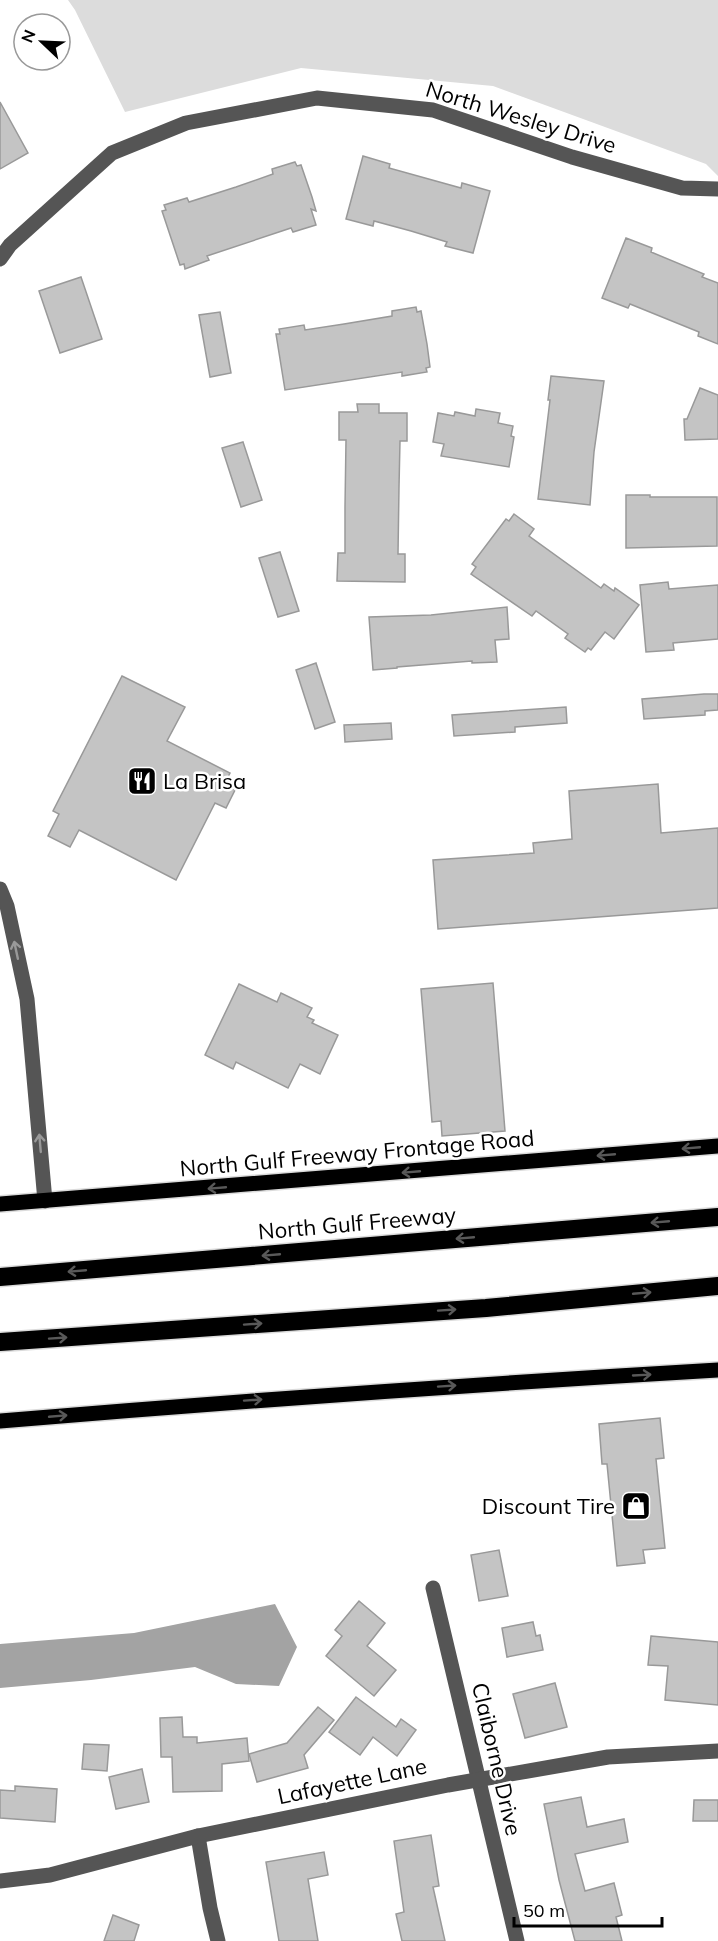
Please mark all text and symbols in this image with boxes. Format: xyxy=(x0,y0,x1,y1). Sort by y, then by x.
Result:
north arrow xyxy=(12,12,72,72)
text: N xyxy=(17,27,40,46)
street label: North Wesley Drive xyxy=(422,75,620,159)
restaurant icon: La Brisa xyxy=(126,765,158,797)
place label: La Brisa xyxy=(163,767,246,795)
one-way arrow xyxy=(10,941,21,960)
street label: North Gulf Freeway Frontage Road xyxy=(179,1124,535,1182)
one-way arrow xyxy=(34,1134,45,1154)
one-way arrow xyxy=(682,1143,702,1154)
one-way arrow xyxy=(596,1150,616,1161)
one-way arrow xyxy=(402,1167,422,1178)
one-way arrow xyxy=(208,1182,228,1193)
street label: North Gulf Freeway xyxy=(257,1200,457,1246)
one-way arrow xyxy=(650,1217,670,1228)
one-way arrow xyxy=(456,1233,476,1244)
one-way arrow xyxy=(262,1249,282,1260)
one-way arrow xyxy=(67,1266,87,1277)
one-way arrow xyxy=(631,1287,651,1298)
one-way arrow xyxy=(437,1305,457,1316)
one-way arrow xyxy=(242,1318,262,1329)
one-way arrow xyxy=(48,1332,68,1343)
one-way arrow xyxy=(631,1369,651,1380)
one-way arrow xyxy=(437,1380,457,1391)
one-way arrow xyxy=(242,1394,262,1405)
one-way arrow xyxy=(48,1410,68,1421)
shop icon: Discount Tire xyxy=(620,1490,652,1522)
place label: Discount Tire xyxy=(482,1492,615,1520)
street label: Claiborne Drive xyxy=(466,1680,528,1838)
street label: Lafayette Lane xyxy=(275,1752,429,1810)
scale bar xyxy=(514,1890,662,1928)
text: 50 m xyxy=(523,1899,565,1922)

